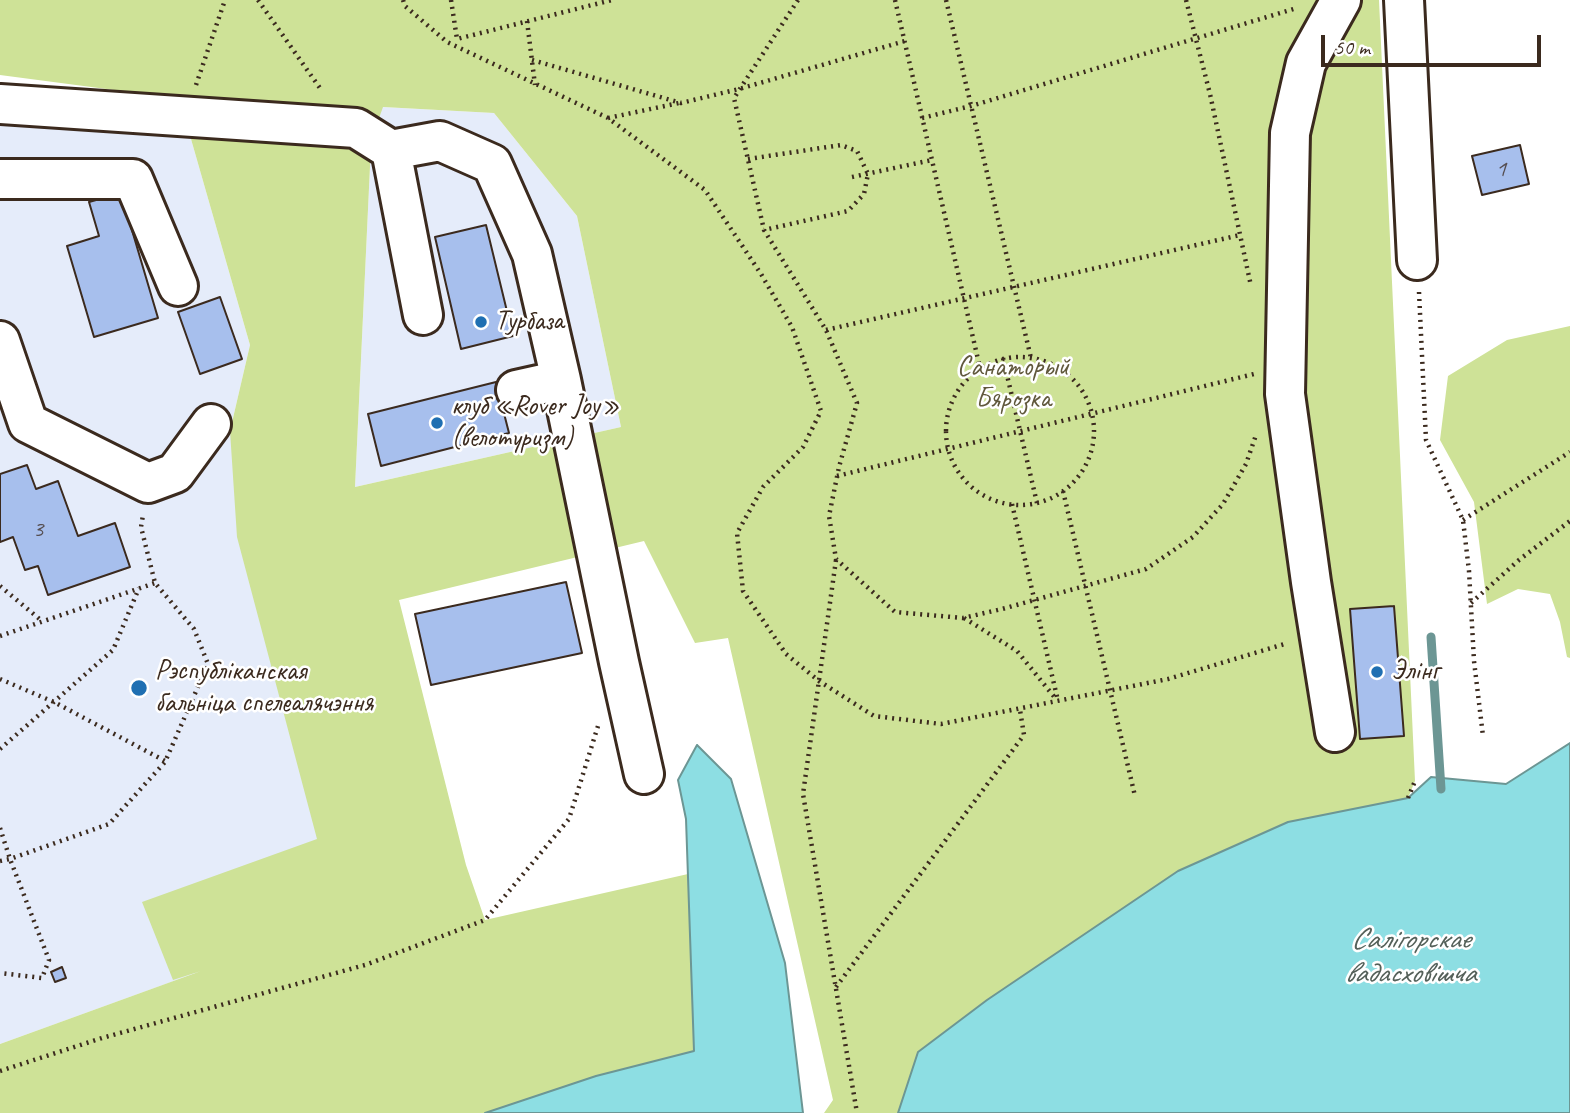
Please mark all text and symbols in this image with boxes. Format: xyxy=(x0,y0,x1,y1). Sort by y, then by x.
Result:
scale bar xyxy=(1325,21,1546,65)
text: 50 m xyxy=(1334,34,1370,60)
house number: 1 xyxy=(1496,156,1506,184)
place label: Турбаза xyxy=(495,305,564,339)
marker: Турбаза xyxy=(473,314,489,330)
park label: Санаторый Бярозка xyxy=(957,351,1069,417)
place label: клуб «Rover Joy» (велотуризм) xyxy=(451,390,619,456)
marker: клуб «Rover Joy» (велотуризм) xyxy=(429,415,445,431)
house number: 3 xyxy=(33,516,43,544)
place label: Рэспубліканская бальніца спелеалячэння xyxy=(155,655,373,721)
place label: Элінг xyxy=(1391,655,1439,689)
marker: Элінг xyxy=(1369,664,1385,680)
marker: Рэспубліканская бальніца спелеалячэння xyxy=(129,678,149,698)
water label: Салігорскае вадасховішча xyxy=(1344,922,1476,992)

